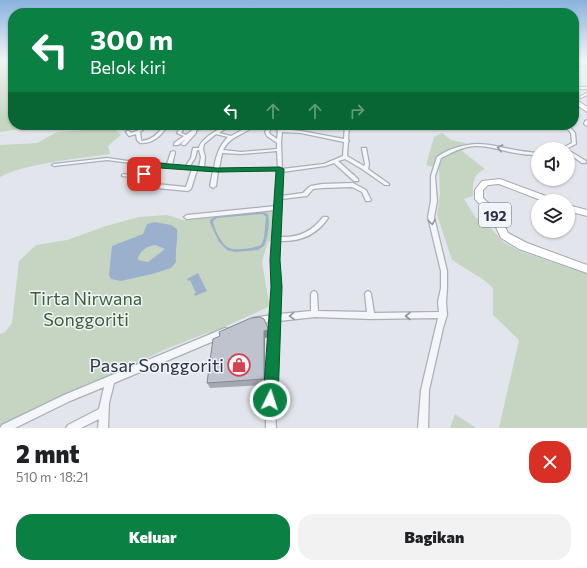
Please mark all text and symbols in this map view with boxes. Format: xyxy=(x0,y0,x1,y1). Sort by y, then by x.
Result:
text: 300 m xyxy=(90,22,173,56)
icon: left xyxy=(24,24,76,76)
text: Belok kiri xyxy=(90,56,166,78)
icon: left xyxy=(220,100,242,122)
icon: ahead xyxy=(262,100,284,122)
icon: ahead xyxy=(304,100,326,122)
icon: right xyxy=(346,100,368,122)
map controls xyxy=(531,142,575,238)
button: sound xyxy=(531,142,575,186)
one-way arrow xyxy=(496,145,503,153)
pin xyxy=(127,157,161,191)
icon: arrive xyxy=(133,163,155,185)
button: layers xyxy=(531,194,575,238)
road number: 192 xyxy=(479,203,511,227)
one-way arrow xyxy=(427,219,436,225)
park label: Tirta Nirwana Songgoriti xyxy=(30,287,142,330)
one-way arrow xyxy=(289,311,295,320)
one-way arrow xyxy=(405,312,411,320)
shop icon: Pasar Songgoriti xyxy=(226,352,252,378)
place label: Pasar Songgoriti xyxy=(90,354,224,376)
position arrow xyxy=(249,379,291,421)
text: 2 mnt xyxy=(16,439,80,468)
button: close xyxy=(529,441,571,483)
text: 510 m · 18:21 xyxy=(16,469,89,485)
button: Keluar xyxy=(16,514,290,560)
button: Bagikan xyxy=(298,514,571,560)

